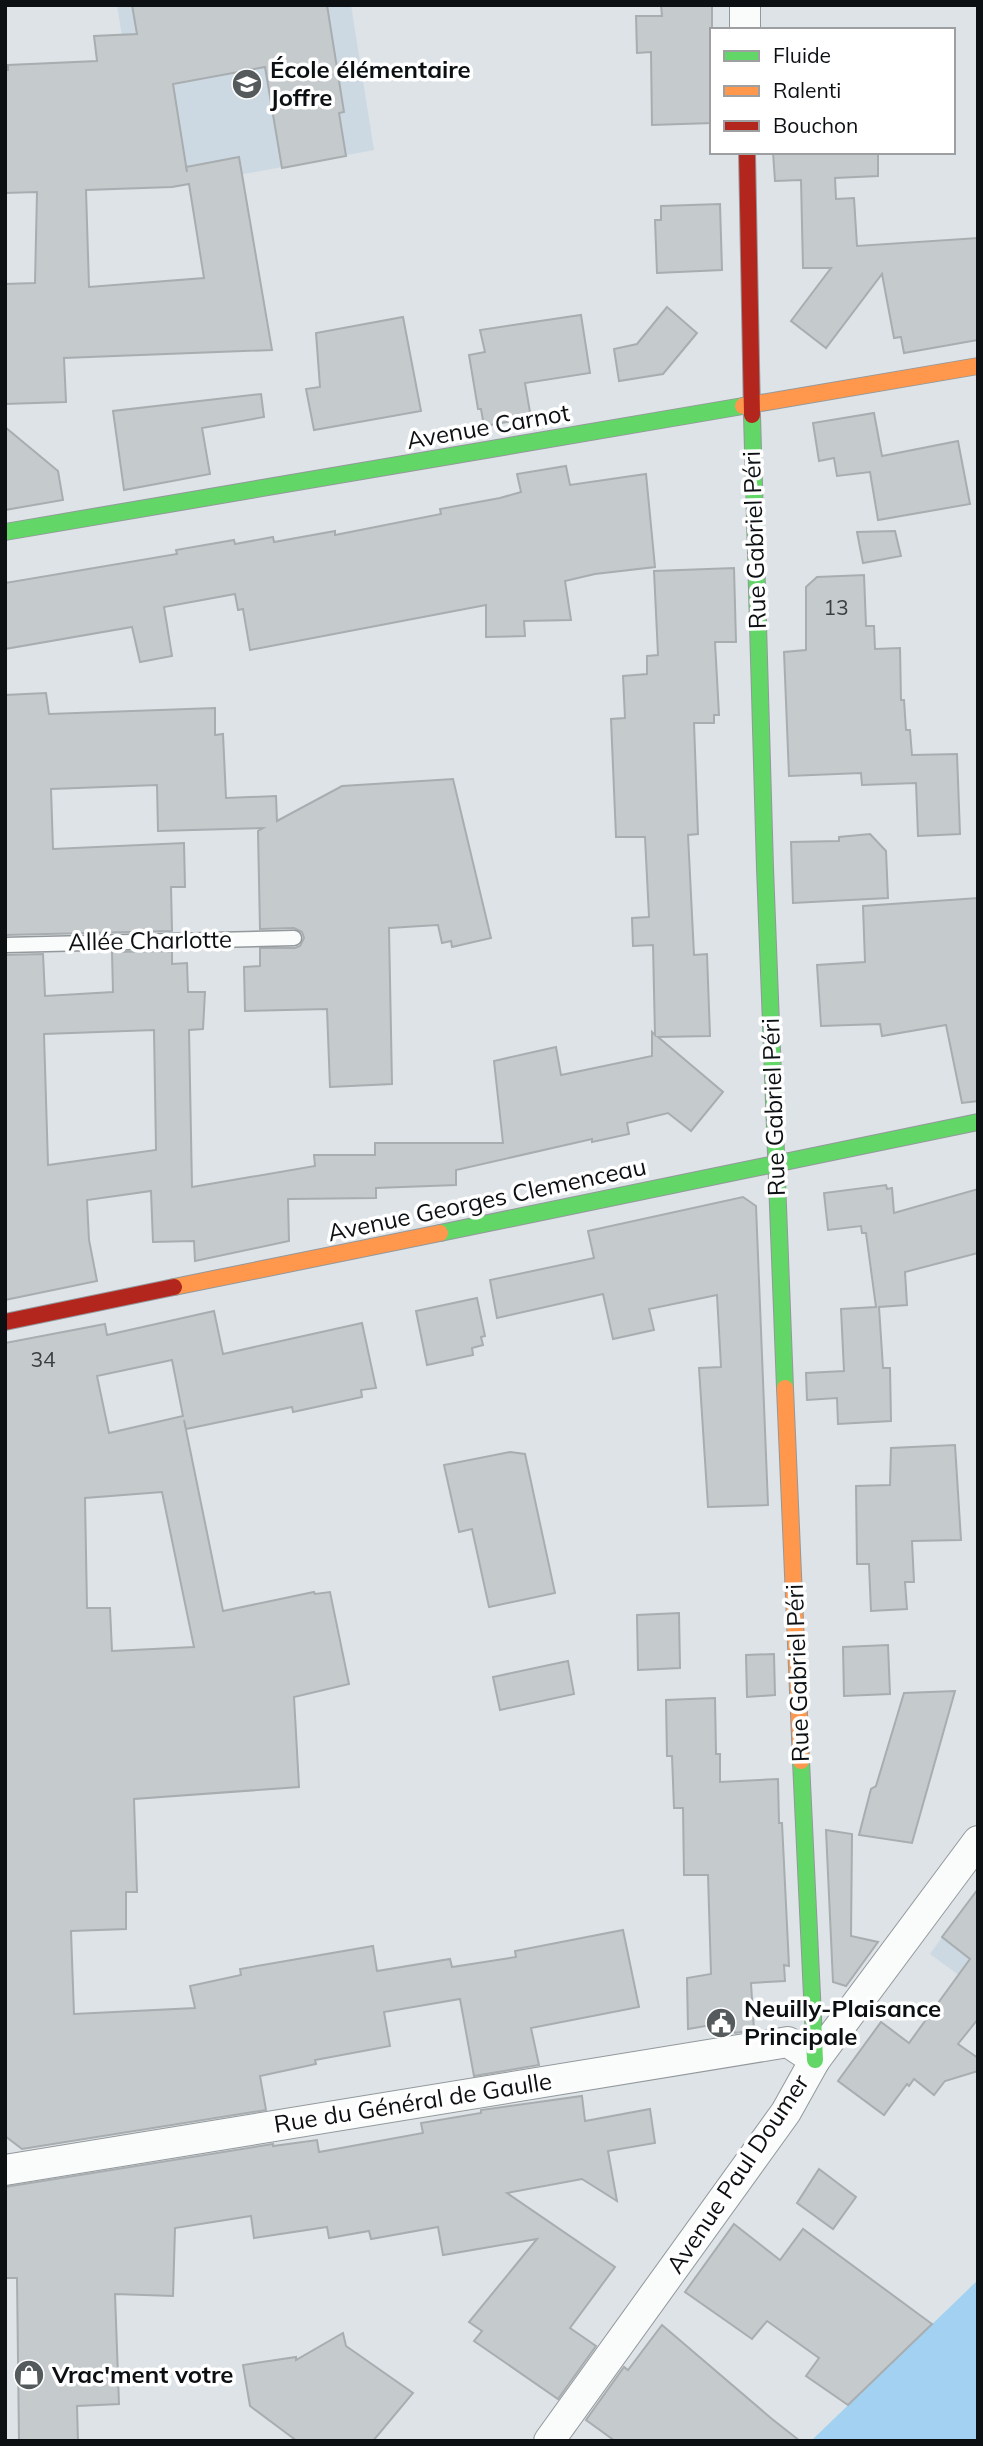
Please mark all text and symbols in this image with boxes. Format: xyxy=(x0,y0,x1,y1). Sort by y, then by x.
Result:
legend xyxy=(710,28,955,154)
text: Fluide xyxy=(773,42,831,68)
place label: École élémentaire Joffre xyxy=(270,54,471,112)
school or university icon: École élémentaire Joffre xyxy=(230,67,264,101)
text: Ralenti xyxy=(773,77,841,103)
text: Bouchon xyxy=(773,112,858,138)
street label: Avenue Carnot xyxy=(404,397,572,455)
street label: Rue Gabriel Péri xyxy=(736,450,772,630)
house number: 13 xyxy=(823,594,849,620)
street label: Allée Charlotte xyxy=(68,924,232,956)
street label: Rue Gabriel Péri xyxy=(755,1017,791,1197)
street label: Avenue Georges Clemenceau xyxy=(325,1151,649,1247)
house number: 34 xyxy=(30,1346,56,1372)
street label: Rue Gabriel Péri xyxy=(779,1583,815,1763)
place label: Neuilly-Plaisance Principale xyxy=(744,1993,941,2051)
public building icon: Neuilly-Plaisance Principale xyxy=(704,2006,738,2040)
street label: Rue du Général de Gaulle xyxy=(272,2065,554,2139)
street label: Avenue Paul Doumer xyxy=(659,2068,815,2279)
shop icon: Vrac'ment votre xyxy=(12,2358,46,2392)
place label: Vrac'ment votre xyxy=(51,2359,233,2389)

